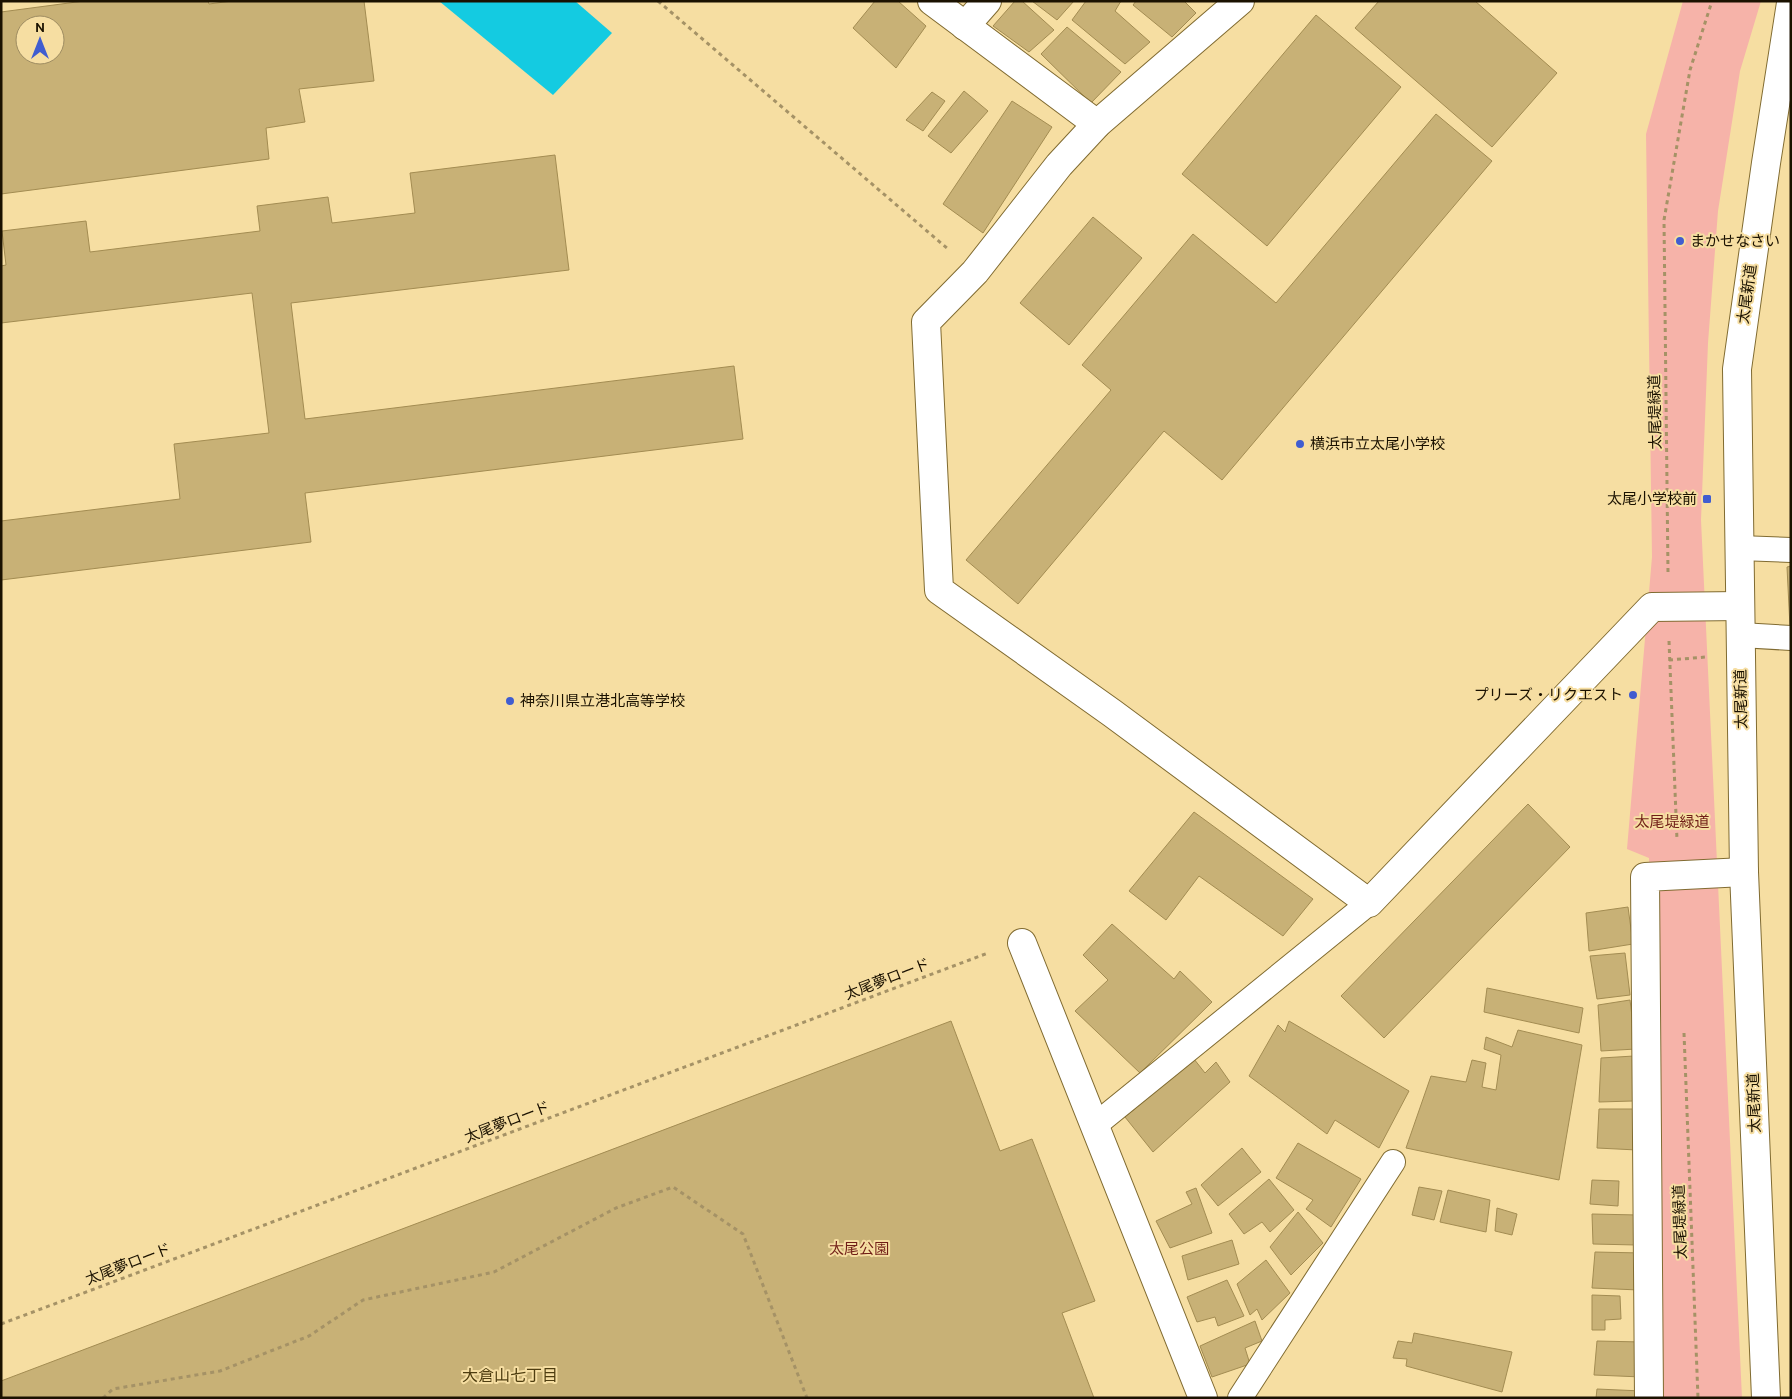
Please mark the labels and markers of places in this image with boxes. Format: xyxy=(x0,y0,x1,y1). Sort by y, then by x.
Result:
place label: まかせなさい xyxy=(1690,233,1780,252)
marker: まかせなさい xyxy=(1674,235,1686,247)
place label: 横浜市立太尾小学校 xyxy=(1310,436,1445,455)
marker: 横浜市立太尾小学校 xyxy=(1294,438,1306,450)
place label: 太尾小学校前 xyxy=(1607,491,1697,510)
marker: 太尾小学校前 xyxy=(1701,493,1713,505)
place label: プリーズ・リクエスト xyxy=(1474,687,1623,706)
marker: プリーズ・リクエスト xyxy=(1627,689,1639,701)
place label: 神奈川県立港北高等学校 xyxy=(520,692,685,712)
marker: 神奈川県立港北高等学校 xyxy=(504,695,516,707)

